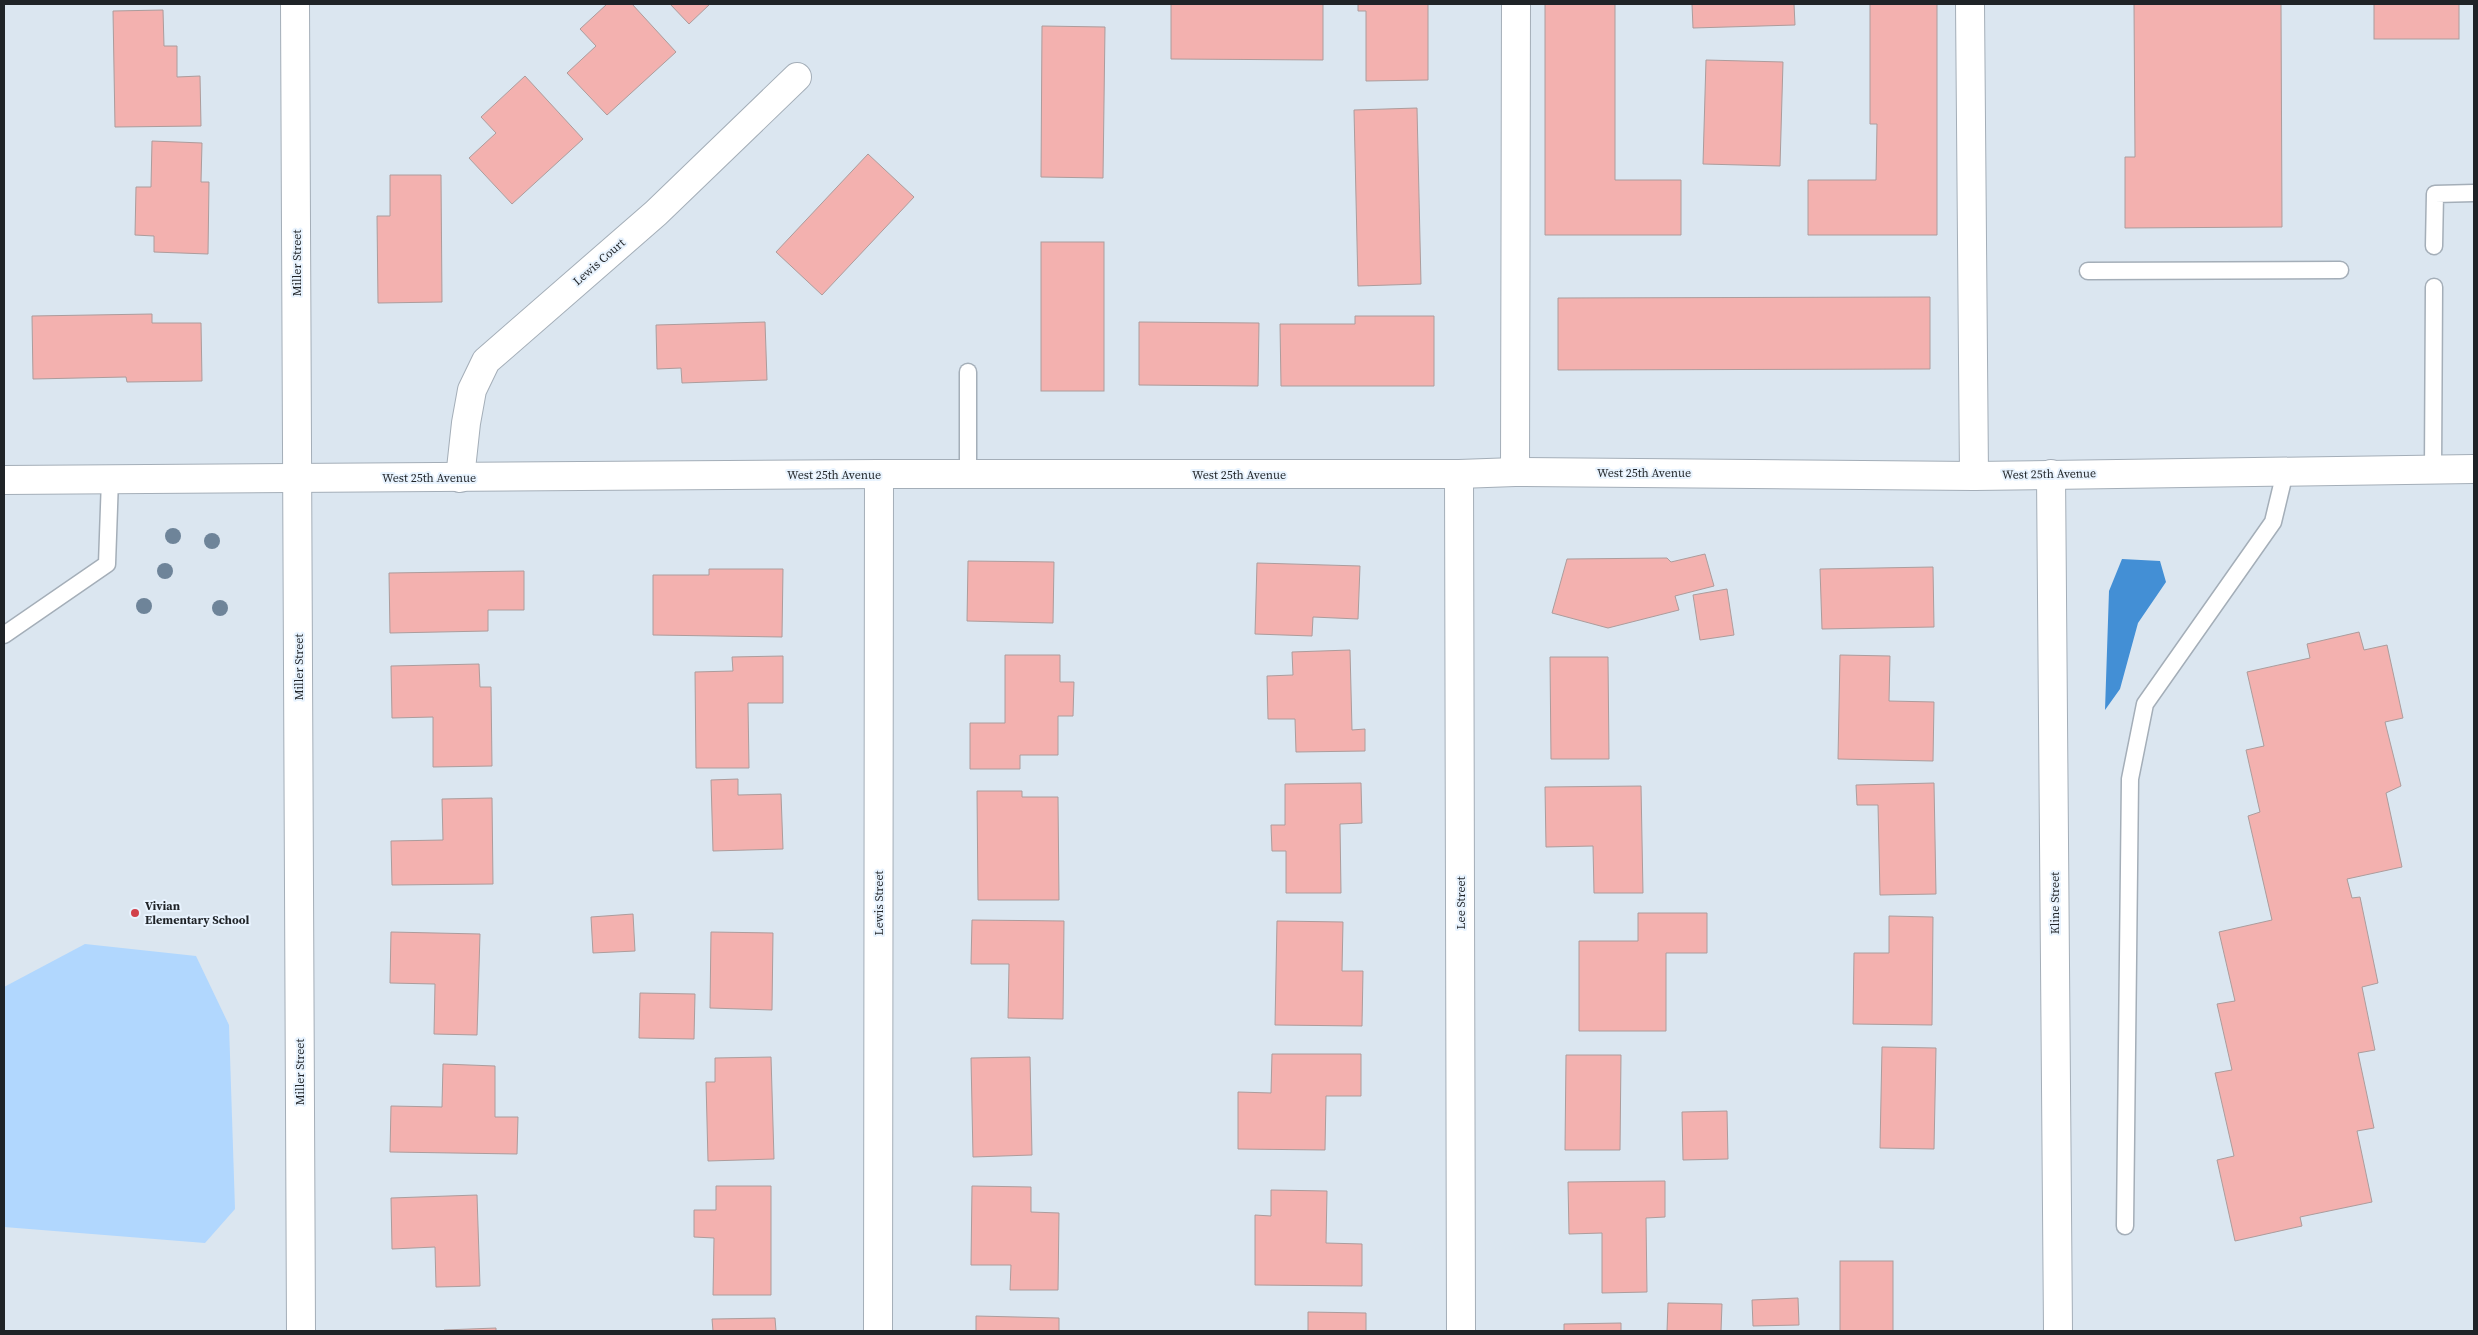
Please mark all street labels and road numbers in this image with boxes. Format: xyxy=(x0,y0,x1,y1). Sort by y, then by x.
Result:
street label: Miller Street xyxy=(289,230,305,296)
street label: Lewis Court xyxy=(570,235,629,289)
street label: West 25th Avenue xyxy=(1597,465,1691,481)
street label: West 25th Avenue xyxy=(2002,465,2096,483)
street label: West 25th Avenue xyxy=(787,467,881,483)
street label: West 25th Avenue xyxy=(1192,467,1286,483)
street label: West 25th Avenue xyxy=(382,470,476,486)
street label: Miller Street xyxy=(291,634,307,700)
street label: Lewis Street xyxy=(871,870,887,935)
street label: Kline Street xyxy=(2047,872,2063,934)
street label: Lee Street xyxy=(1453,876,1469,930)
street label: Miller Street xyxy=(292,1039,308,1105)

